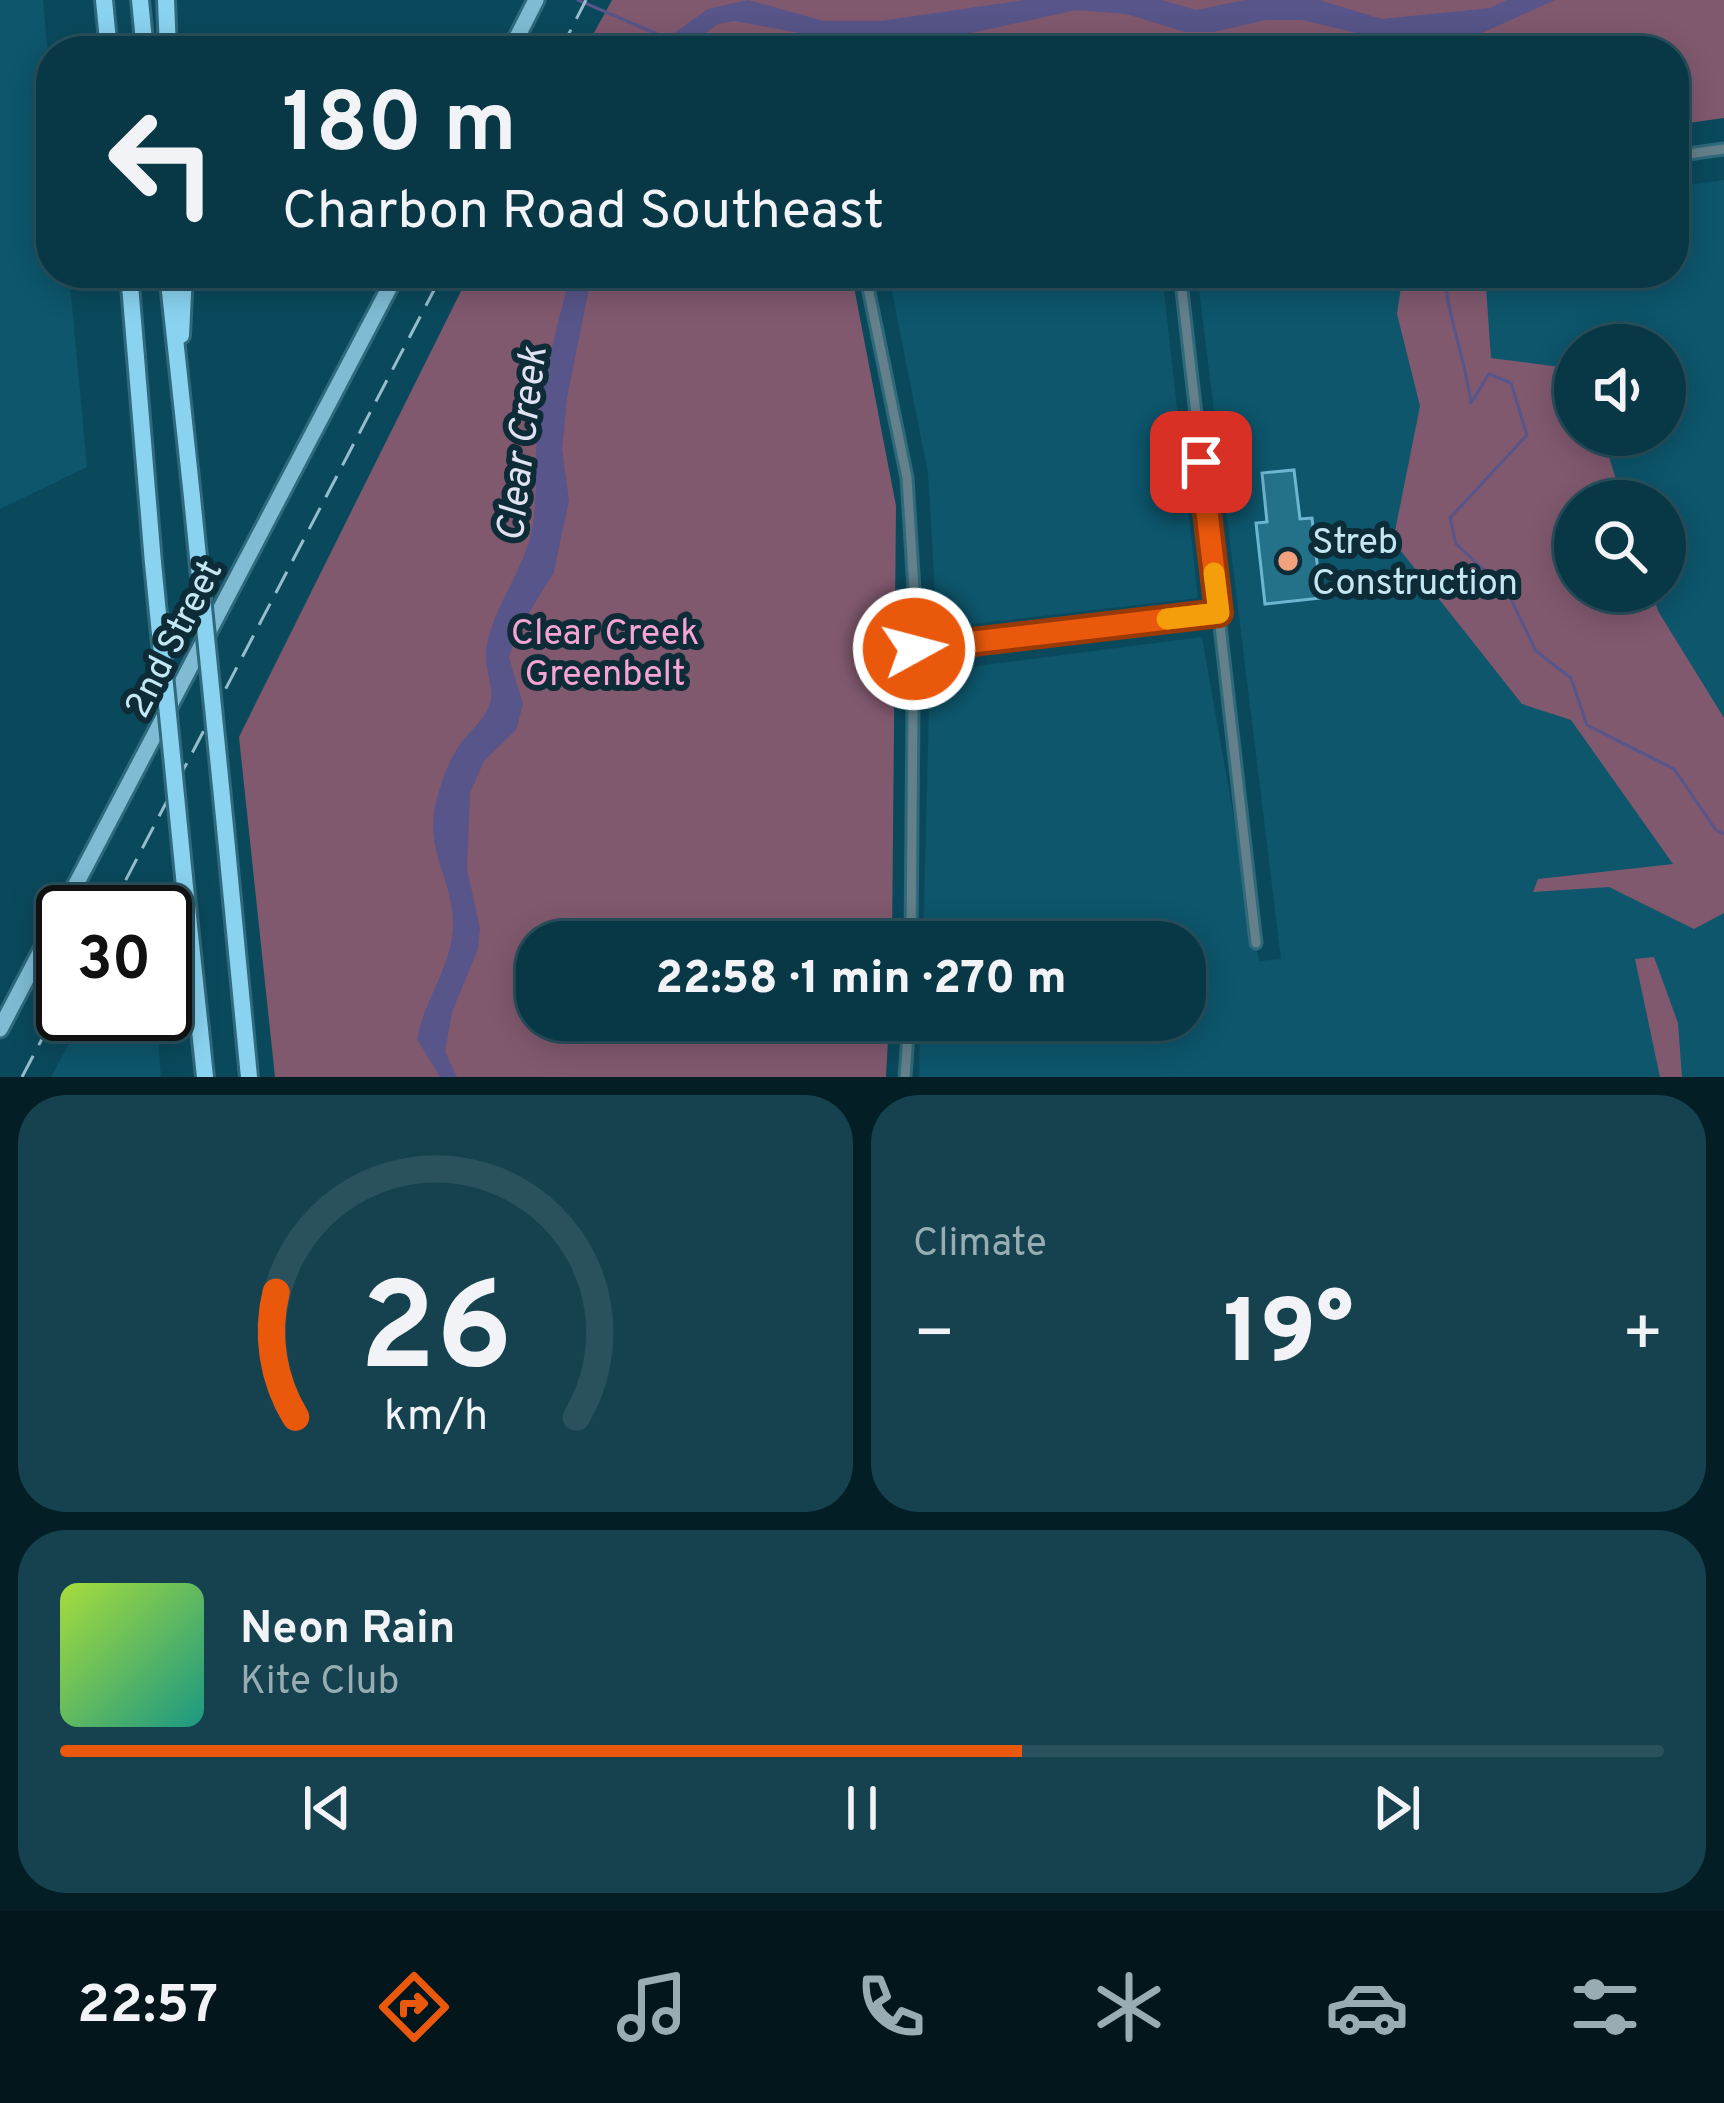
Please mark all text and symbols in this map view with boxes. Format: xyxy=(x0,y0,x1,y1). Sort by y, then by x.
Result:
text: 180 m xyxy=(282,75,517,181)
icon: left xyxy=(84,84,240,240)
text: Charbon Road Southeast xyxy=(282,179,884,248)
map controls xyxy=(1554,324,1686,612)
button: sound xyxy=(1554,324,1686,456)
water label: Clear Creek xyxy=(488,343,561,545)
pin xyxy=(1150,411,1252,513)
icon: arrive xyxy=(1168,429,1234,495)
button: search xyxy=(1554,480,1686,612)
place label: Streb Construction xyxy=(1312,521,1518,608)
marker: Streb Construction xyxy=(1275,548,1301,574)
street label: 2nd Street xyxy=(116,553,235,726)
position arrow xyxy=(851,586,977,712)
park label: Clear Creek Greenbelt xyxy=(511,612,699,699)
speed limit sign: 30 xyxy=(36,885,192,1041)
text: 22:58 · 1 min · 270 m xyxy=(655,952,1067,1009)
text: Climate xyxy=(913,1221,1047,1270)
text: 26 xyxy=(359,1256,512,1414)
text: 19° xyxy=(1223,1281,1354,1394)
text: − xyxy=(913,1296,956,1379)
text: + xyxy=(1621,1296,1664,1379)
text: km/h xyxy=(383,1390,488,1444)
text: Neon Rain xyxy=(240,1602,456,1659)
text: Kite Club xyxy=(240,1659,399,1708)
icon: previous xyxy=(294,1775,360,1841)
icon: pause xyxy=(829,1775,895,1841)
icon: next xyxy=(1364,1775,1430,1841)
icon: directions xyxy=(372,1965,456,2049)
icon: music xyxy=(610,1965,694,2049)
icon: phone xyxy=(849,1965,933,2049)
icon: climate xyxy=(1087,1965,1171,2049)
icon: car xyxy=(1325,1965,1409,2049)
icon: filters xyxy=(1563,1965,1647,2049)
text: 22:57 xyxy=(77,1973,218,2042)

